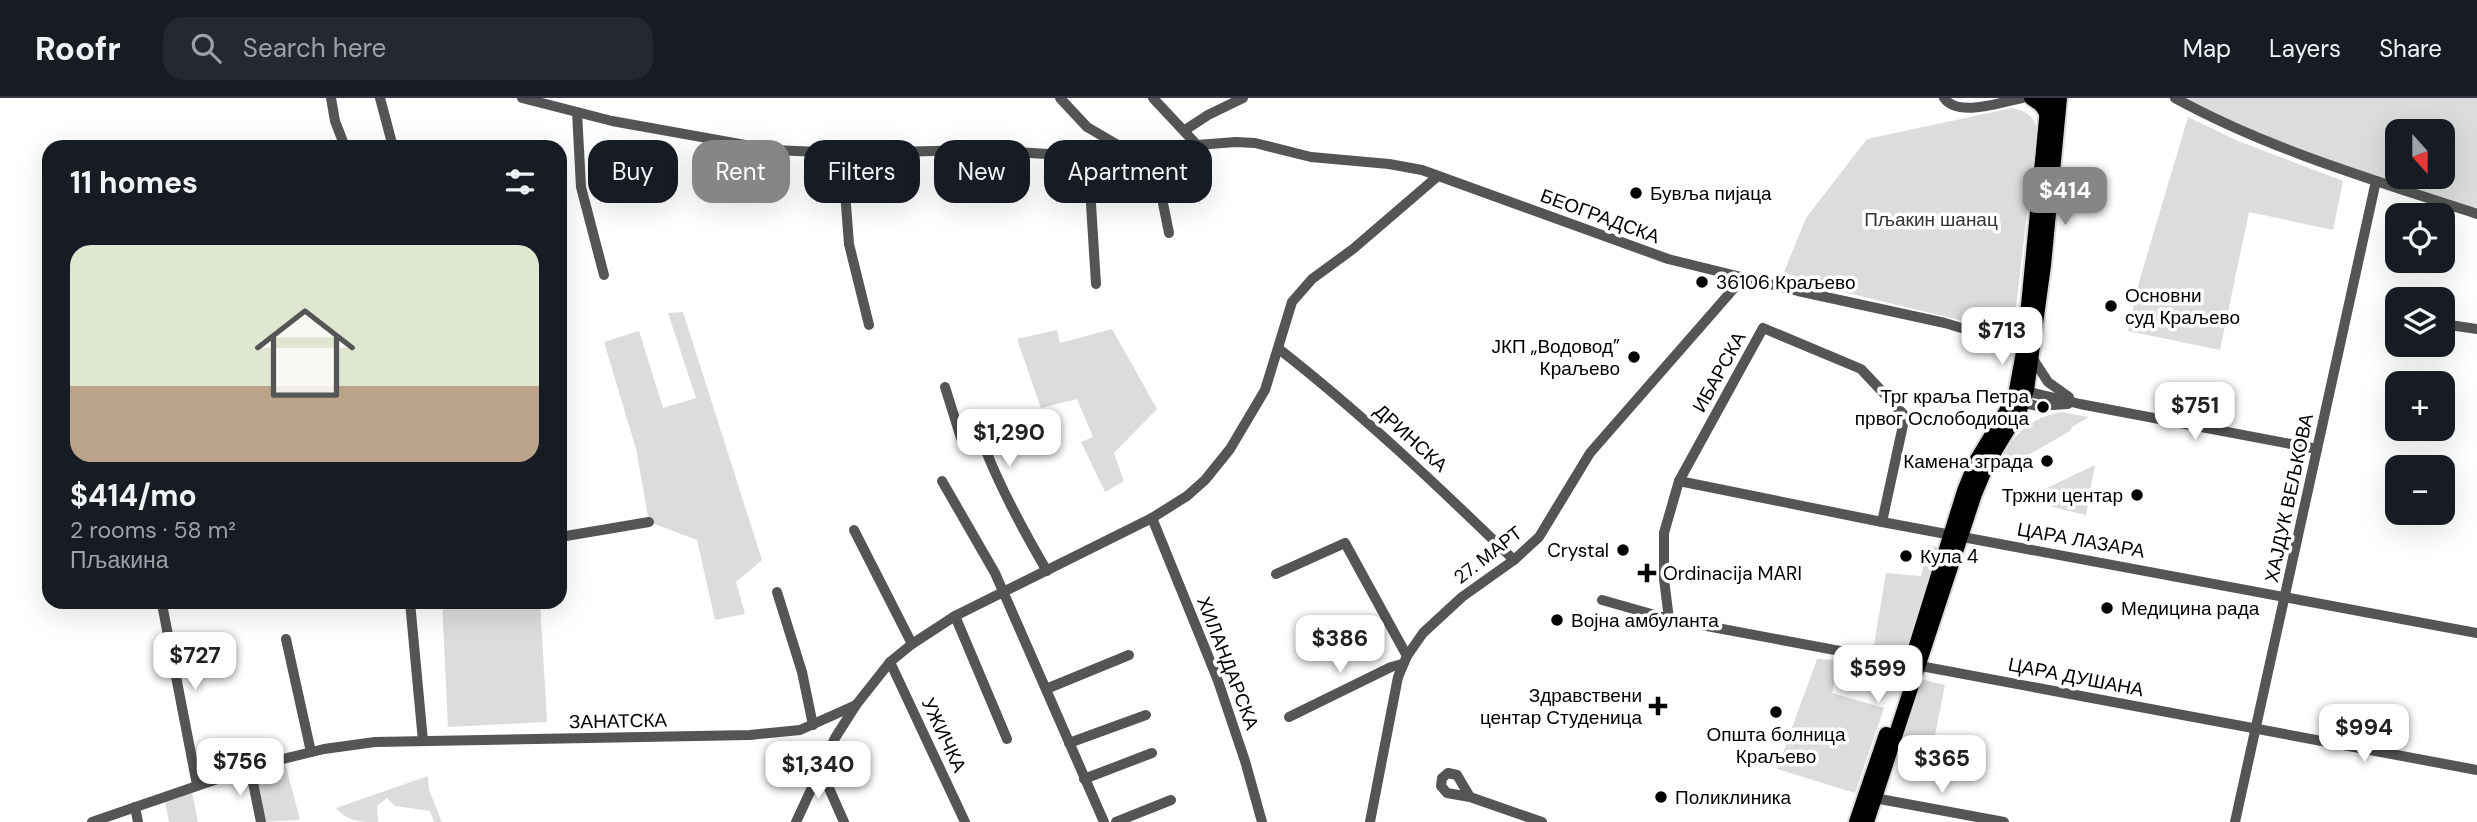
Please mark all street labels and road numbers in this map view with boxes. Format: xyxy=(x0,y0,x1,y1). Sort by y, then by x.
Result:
street label: БЕОГРАДСКА xyxy=(1537,183,1663,249)
street label: ИБАРСКА xyxy=(1687,327,1751,417)
street label: ДРИНСКА xyxy=(1369,398,1453,478)
street label: ХАЈДУК ВЕЉКОВА xyxy=(2259,411,2319,585)
street label: ЦАРА ЛАЗАРА xyxy=(2015,516,2147,564)
street label: 27. МАРТ xyxy=(1449,520,1528,590)
street label: ХИЛАНДАРСКА xyxy=(1191,593,1265,733)
street label: ЦАРА ДУШАНА xyxy=(2006,652,2146,702)
street label: УЖИЧКА xyxy=(916,694,972,777)
street label: ЗАНАТСКА xyxy=(569,708,668,734)

